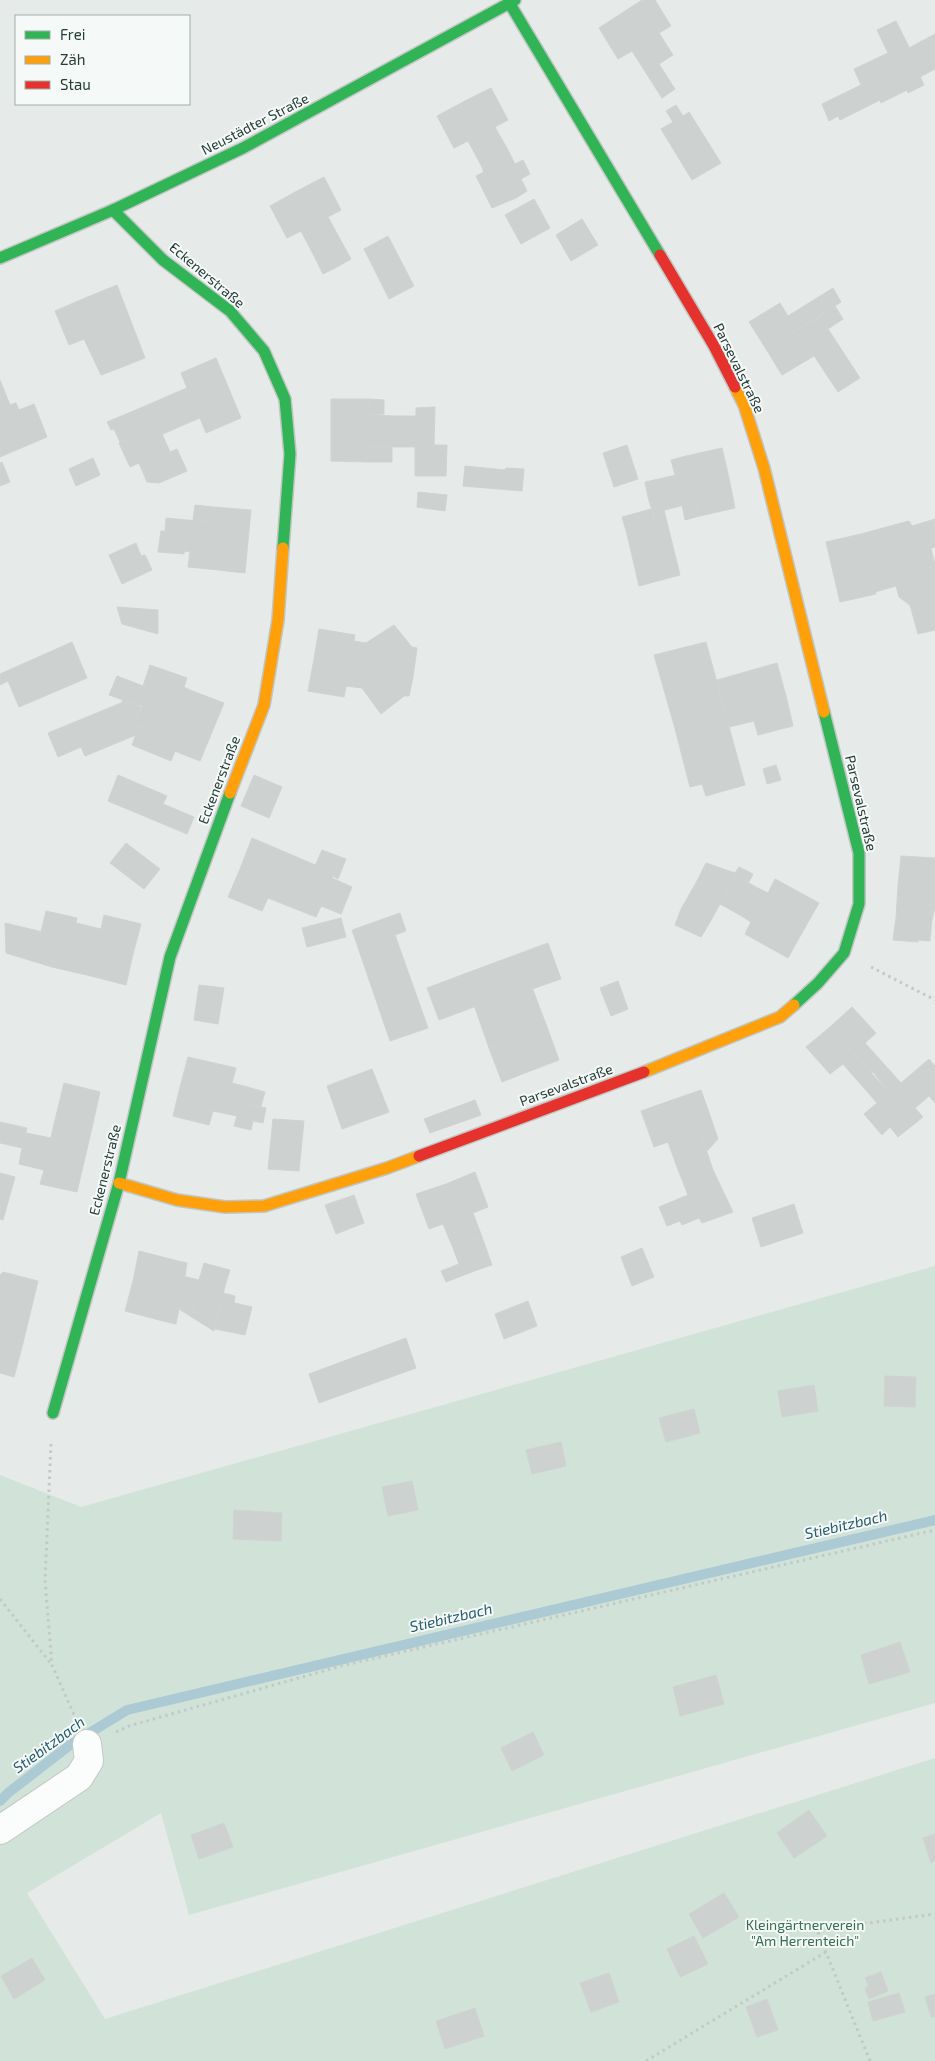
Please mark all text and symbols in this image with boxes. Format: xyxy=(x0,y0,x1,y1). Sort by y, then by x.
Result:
legend xyxy=(15,15,190,105)
text: Frei xyxy=(60,25,85,43)
text: Zäh xyxy=(60,50,85,68)
text: Stau xyxy=(60,75,91,93)
street label: Neustädter Straße xyxy=(198,89,311,158)
street label: Eckenerstraße xyxy=(166,238,248,311)
street label: Parsevalstraße xyxy=(710,320,769,416)
street label: Eckenerstraße xyxy=(194,733,243,826)
street label: Parsevalstraße xyxy=(842,753,881,853)
street label: Parsevalstraße xyxy=(517,1060,615,1109)
street label: Eckenerstraße xyxy=(85,1123,124,1217)
water label: Stiebitzbach xyxy=(803,1506,889,1542)
water label: Stiebitzbach xyxy=(408,1599,494,1635)
water label: Stiebitzbach xyxy=(9,1712,88,1776)
park label: Kleingärtnerverein "Am Herrenteich" xyxy=(746,1916,864,1949)

